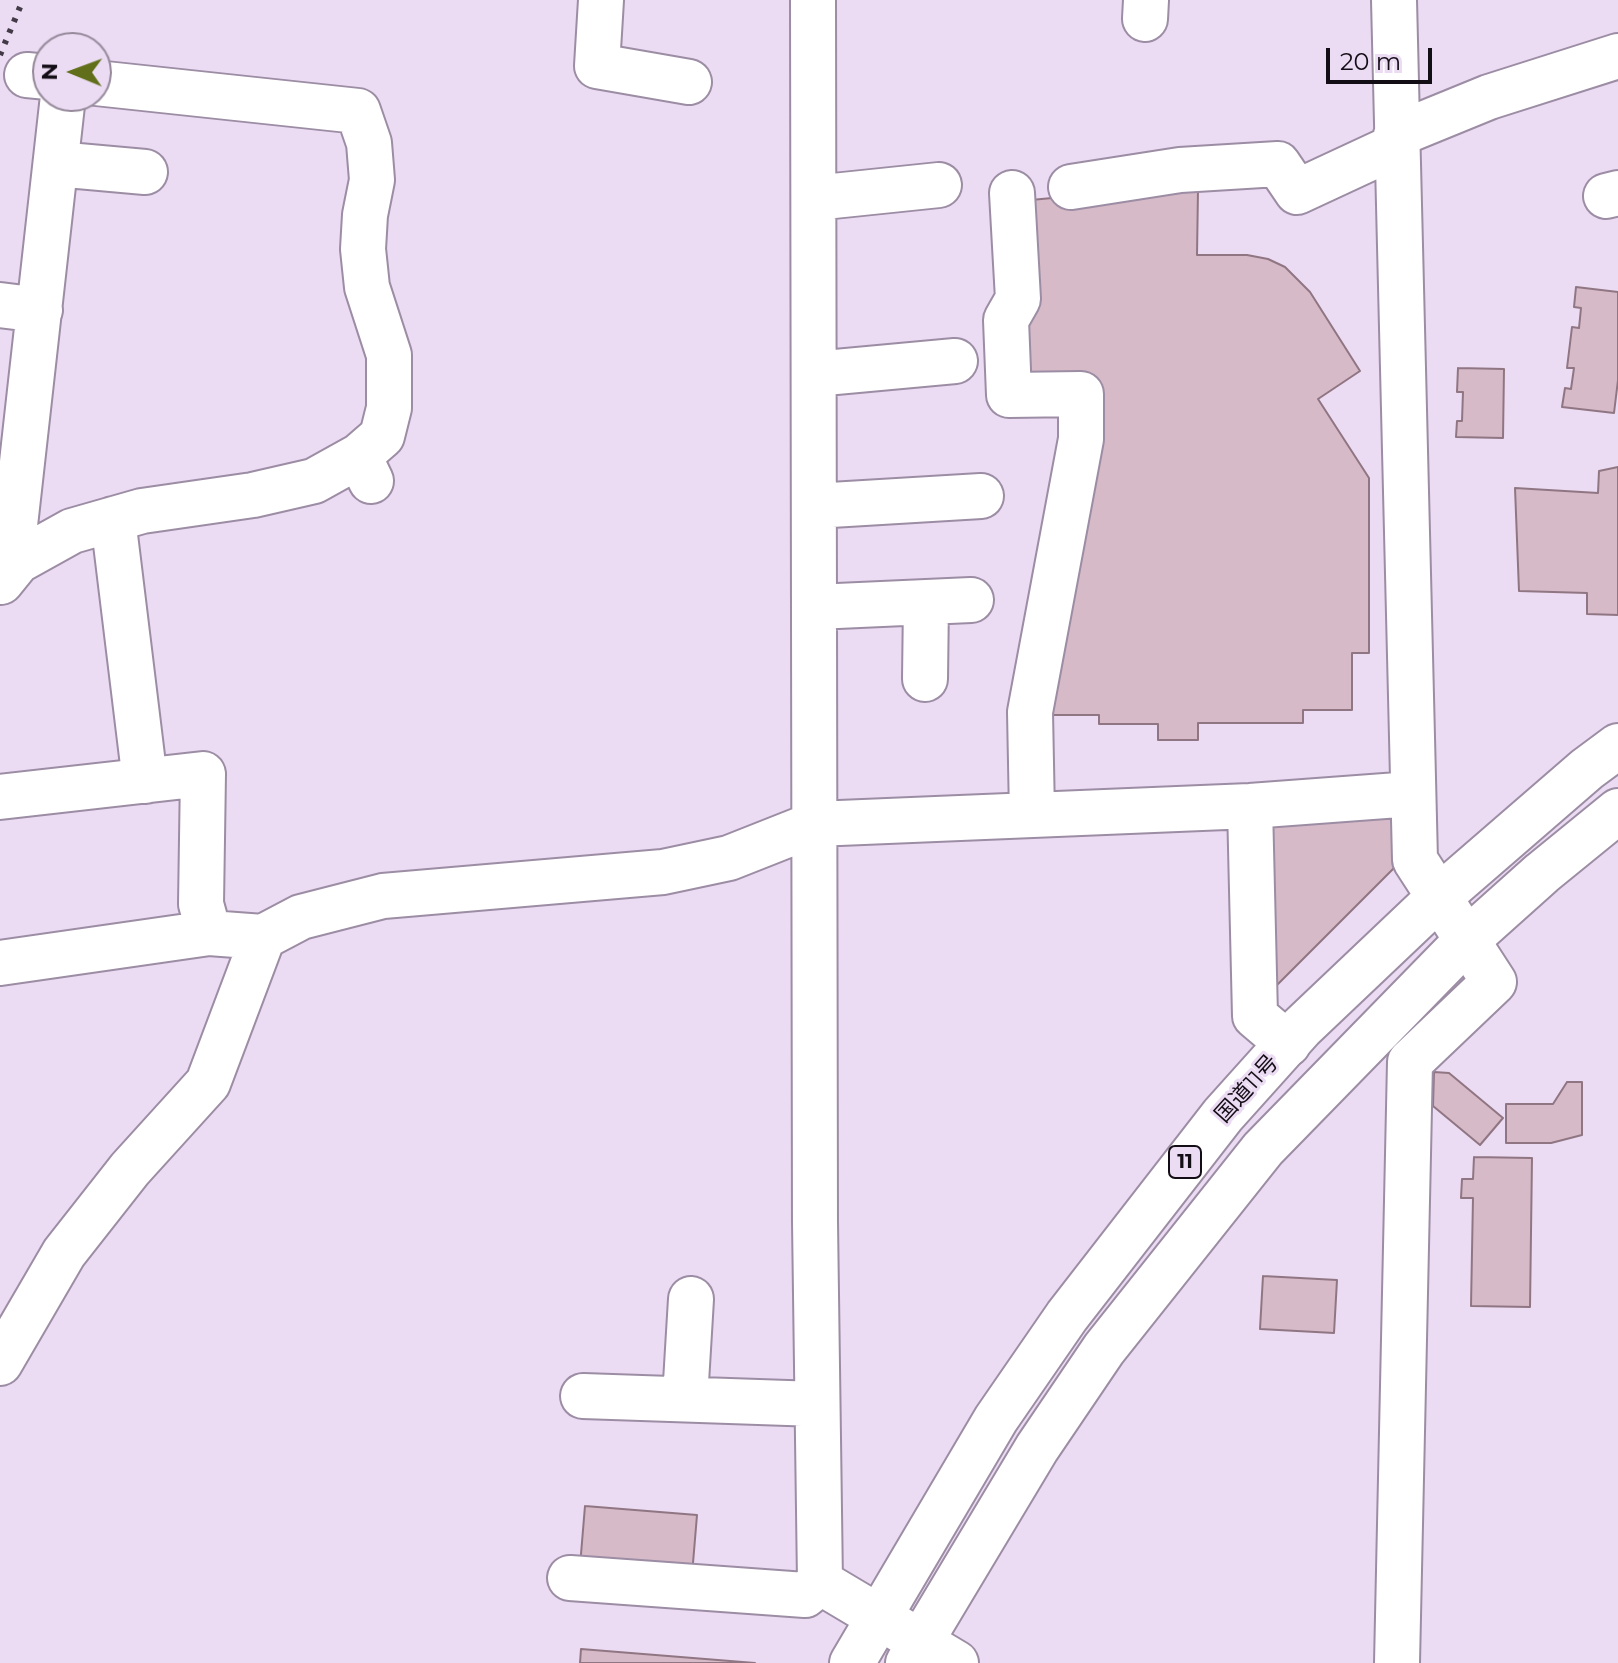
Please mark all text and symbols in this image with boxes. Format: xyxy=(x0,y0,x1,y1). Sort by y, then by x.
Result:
north arrow xyxy=(32,32,112,112)
scale bar xyxy=(1330,32,1436,82)
text: 20 m xyxy=(1340,47,1401,76)
text: N xyxy=(36,62,63,81)
street label: 国道11号 xyxy=(1210,1050,1284,1128)
road number: 11 xyxy=(1169,1146,1201,1178)

